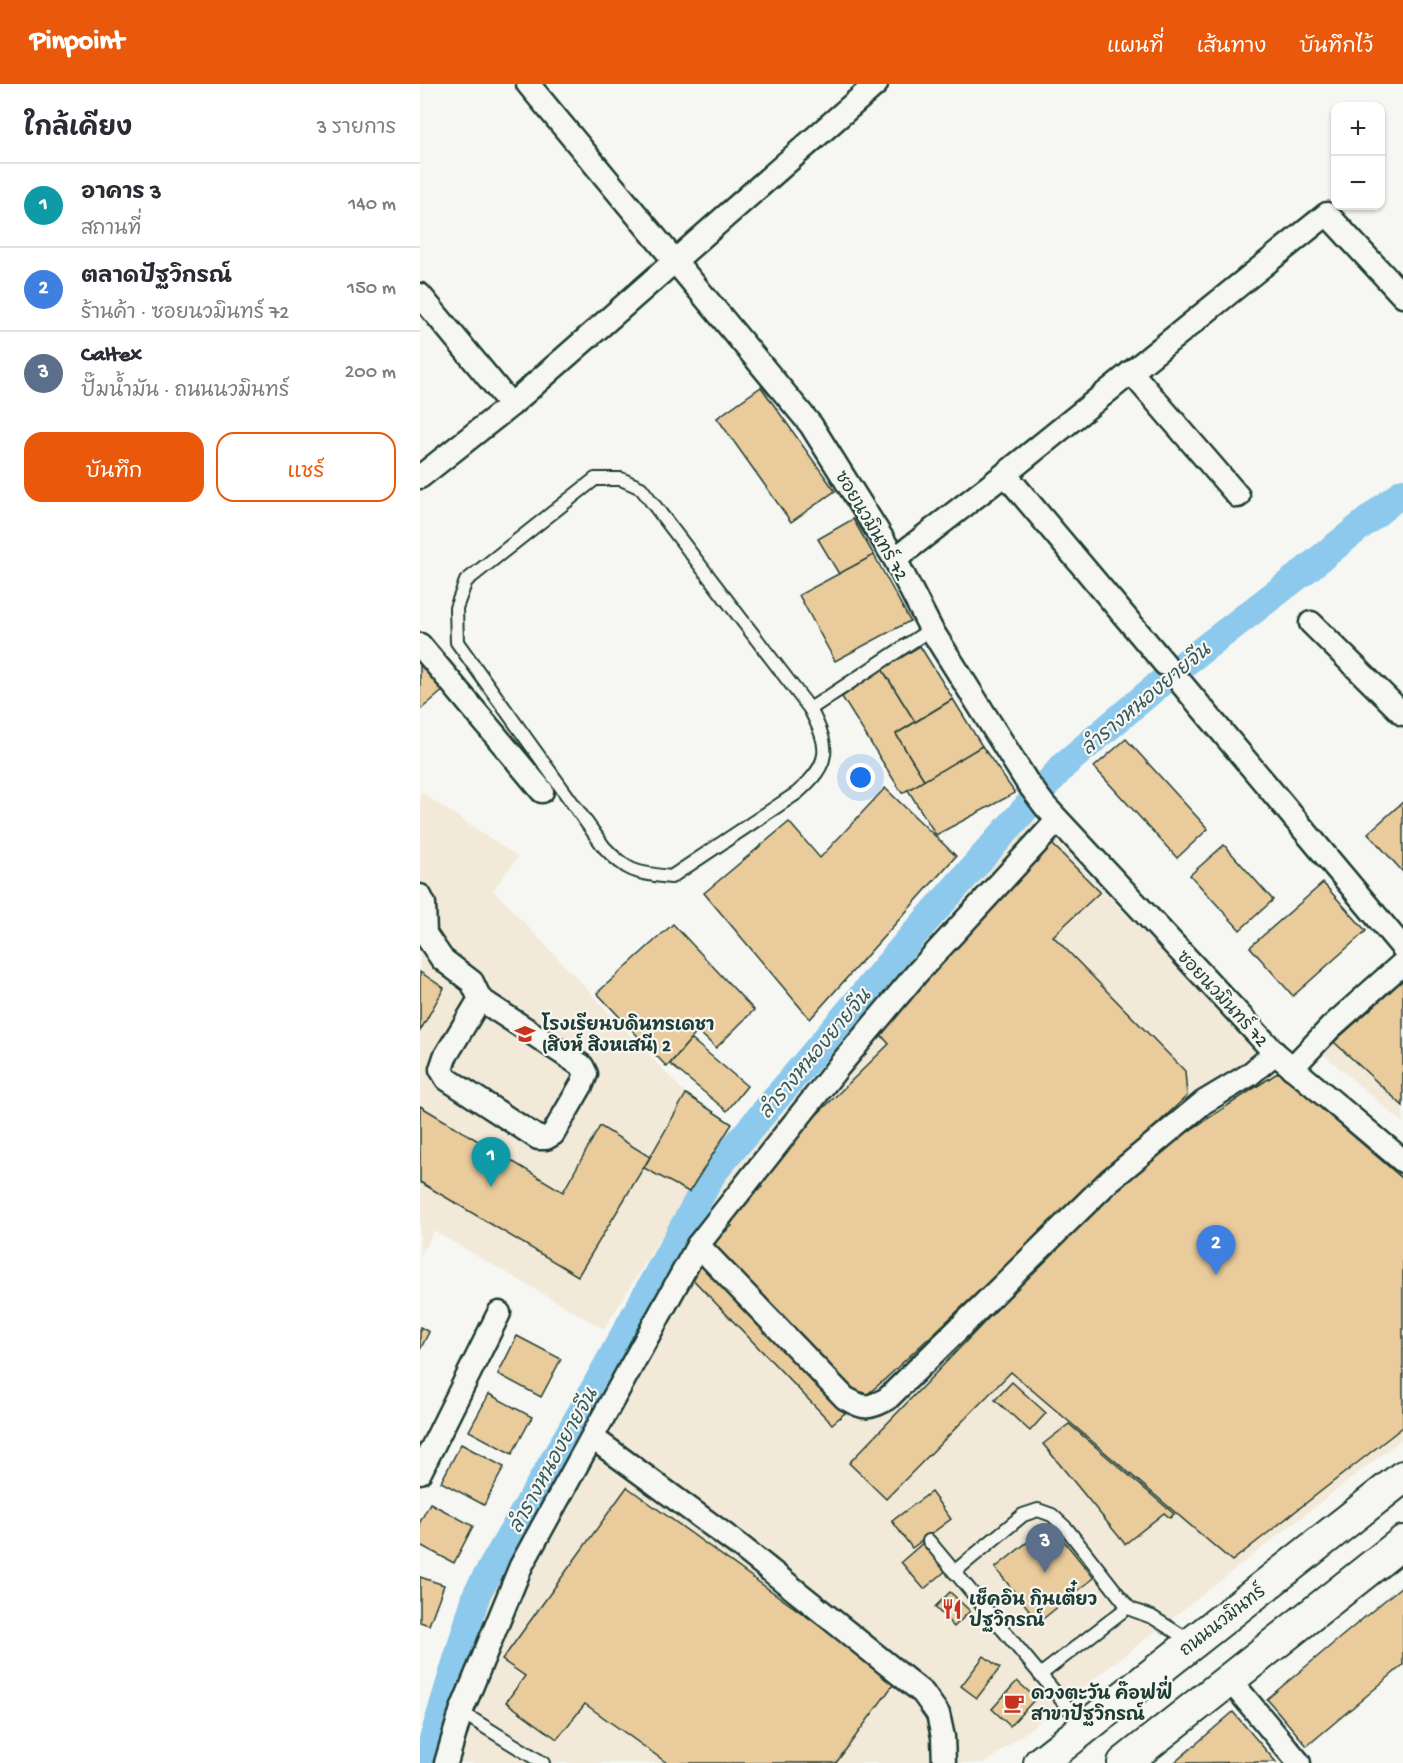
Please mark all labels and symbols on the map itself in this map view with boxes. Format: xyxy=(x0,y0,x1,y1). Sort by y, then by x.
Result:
street label: ซอยนวมินทร์ 72 xyxy=(829,465,915,585)
water label: ลำรางหนองยายจีน xyxy=(1075,636,1217,762)
your location xyxy=(846,763,875,792)
street label: ซอยนวมินทร์ 72 xyxy=(1171,944,1275,1052)
water label: ลำรางหนองยายจีน xyxy=(753,983,878,1125)
place label: โรงเรียนบดินทรเดชา (สิงห์ สิงหเสนี) 2 xyxy=(541,1012,714,1058)
school or university icon: โรงเรียนบดินทรเดชา (สิงห์ สิงหเสนี) 2 xyxy=(513,1022,537,1046)
pin: 1 xyxy=(472,1138,510,1187)
pin: 2 xyxy=(1196,1226,1236,1275)
water label: ลำรางหนองยายจีน xyxy=(502,1383,605,1538)
pin: 3 xyxy=(1026,1524,1064,1573)
street label: ถนนนวมินทร์ xyxy=(1173,1578,1271,1662)
place label: เช็คอิน กินเตี๋ยว ปฐวิกรณ์ xyxy=(969,1580,1097,1633)
restaurant icon: เช็คอิน กินเตี๋ยว ปฐวิกรณ์ xyxy=(940,1597,964,1621)
place label: ดวงตะวัน ค๊อฟฟี่ สาขาปัฐวิกรณ์ xyxy=(1031,1675,1172,1727)
cafe icon: ดวงตะวัน ค๊อฟฟี่ สาขาปัฐวิกรณ์ xyxy=(1002,1691,1026,1715)

